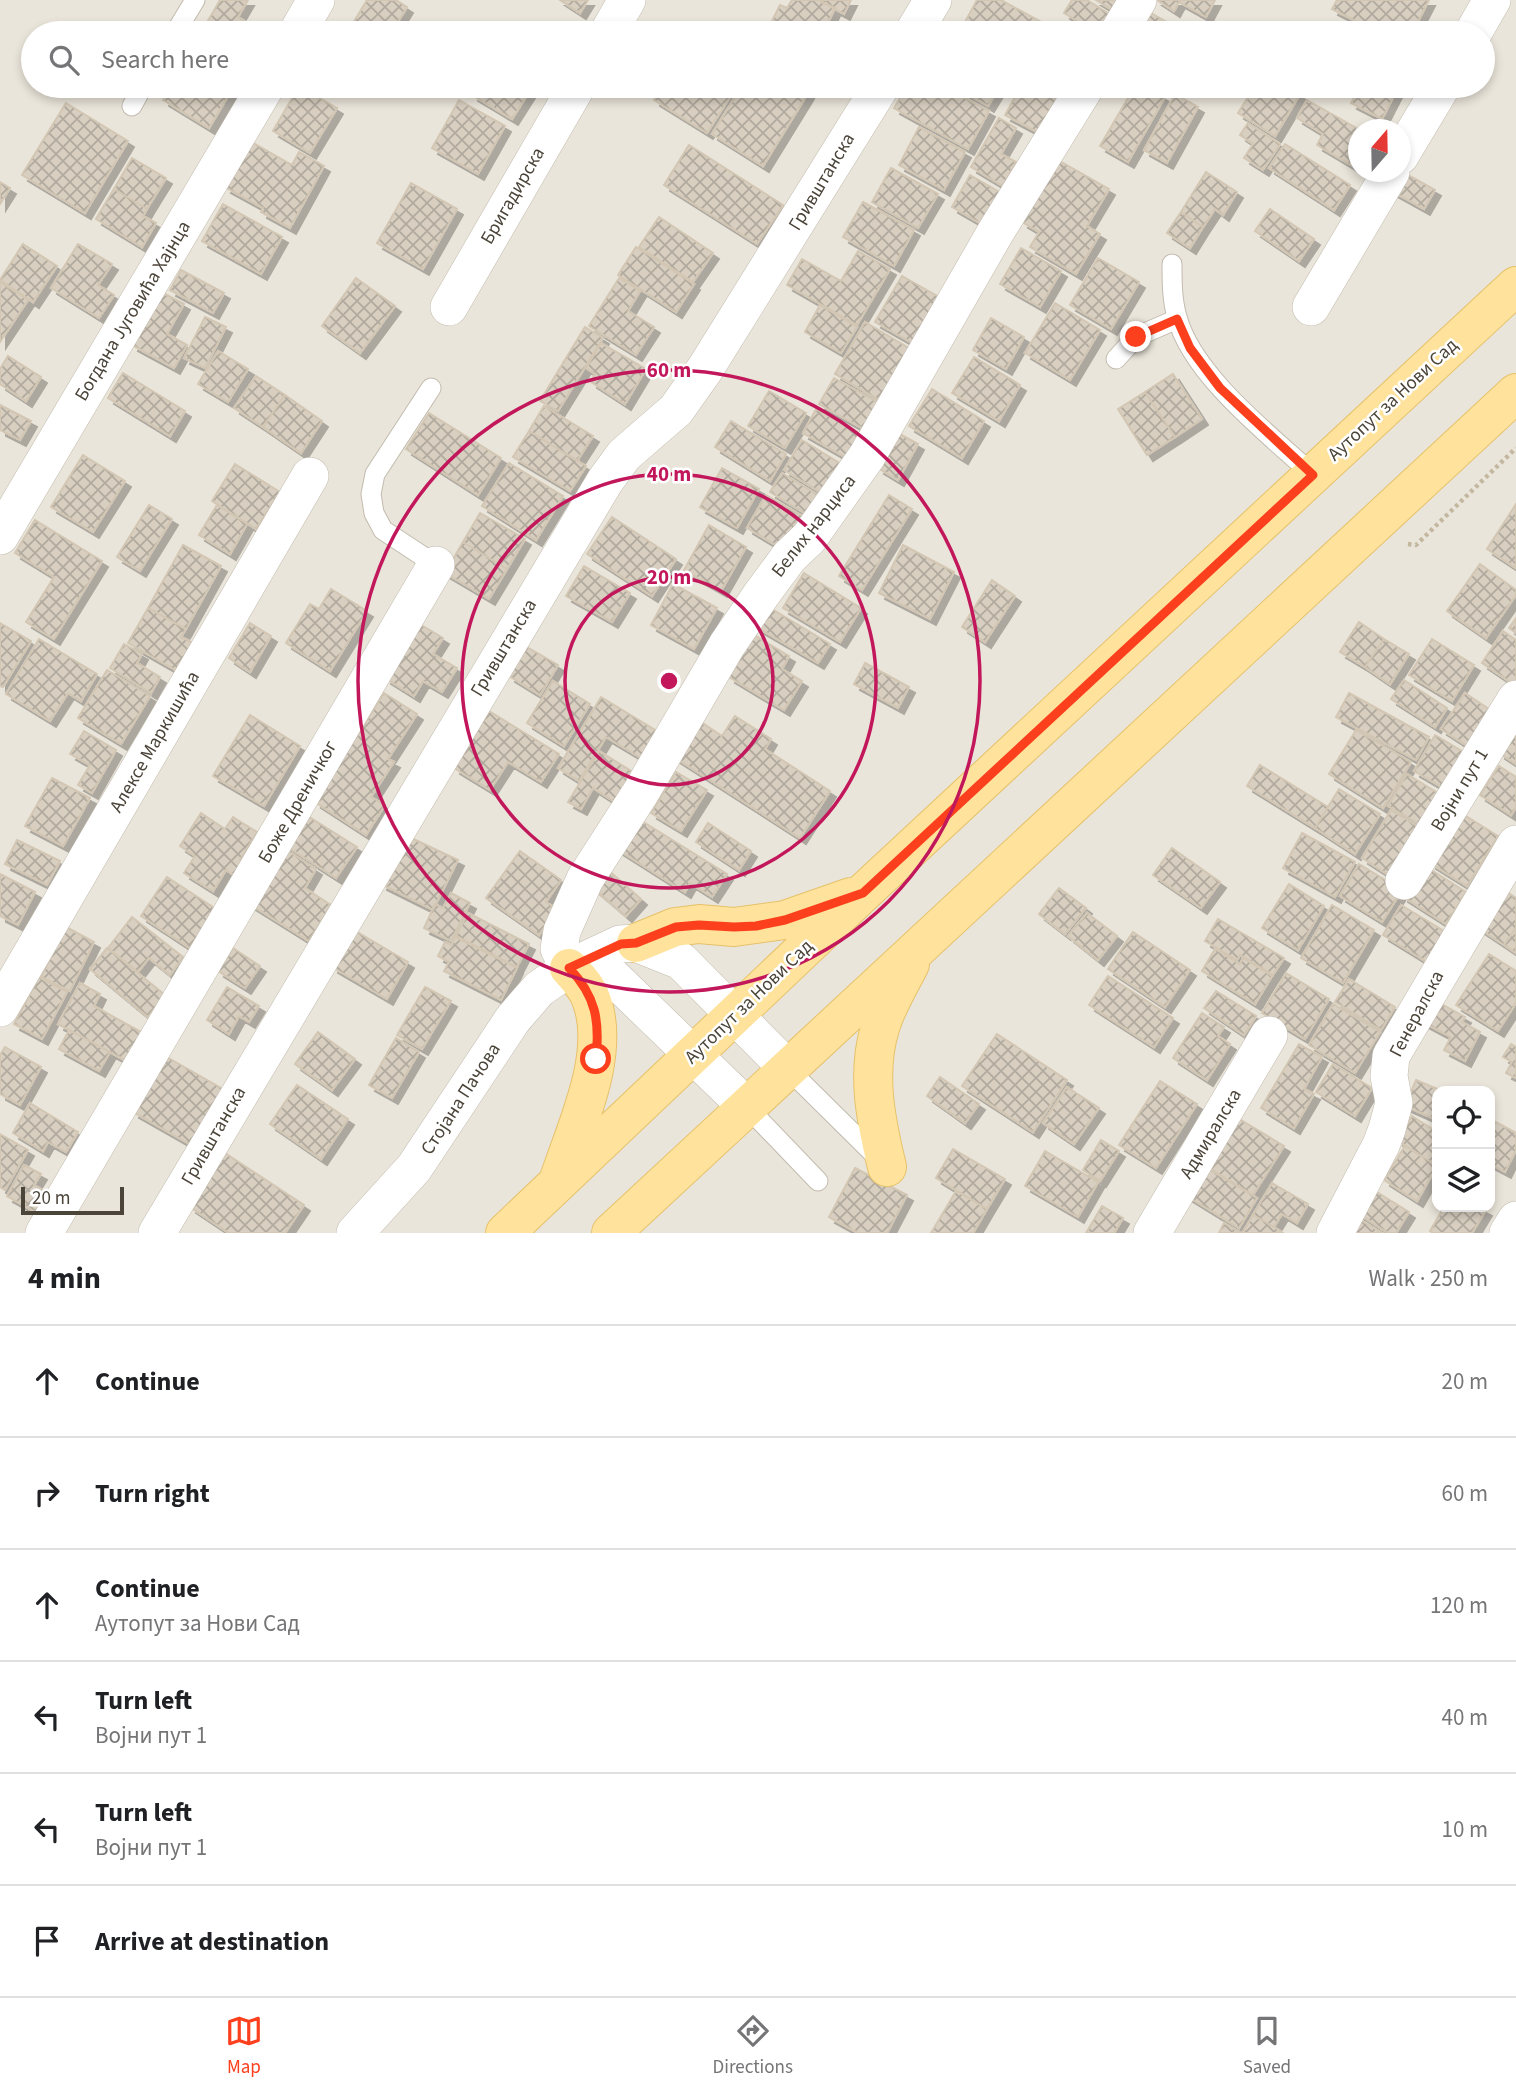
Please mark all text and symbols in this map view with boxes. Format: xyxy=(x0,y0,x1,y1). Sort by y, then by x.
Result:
search box xyxy=(21,21,1495,98)
icon: search xyxy=(45,41,83,79)
text: Search here xyxy=(101,41,229,78)
north arrow xyxy=(1348,119,1411,182)
street label: Гривштанска xyxy=(782,128,862,236)
street label: Бригадирска xyxy=(474,143,552,249)
street label: Богдана Југовића Хајнца xyxy=(68,216,198,406)
route end xyxy=(1120,321,1151,352)
street label: Аутопут за Нови Сад xyxy=(1322,332,1464,468)
text: 60 m xyxy=(647,355,691,385)
text: 40 m xyxy=(647,459,691,489)
street label: Белих нарциса xyxy=(765,469,863,583)
text: 20 m xyxy=(647,562,691,592)
street label: Гривштанска xyxy=(464,594,544,702)
street label: Алексе Маркишића xyxy=(103,666,207,818)
centre of rings xyxy=(657,669,681,693)
street label: Боже Дреничког xyxy=(252,735,344,869)
street label: Војни пут 1 xyxy=(1425,743,1495,837)
street label: Аутопут за Нови Сад xyxy=(679,934,819,1070)
street label: Генералска xyxy=(1383,966,1451,1062)
street label: Стојана Пачова xyxy=(415,1038,507,1160)
route start xyxy=(580,1043,611,1074)
street label: Гривштанска xyxy=(175,1082,253,1190)
street label: Адмиралска xyxy=(1173,1084,1249,1184)
map controls xyxy=(1432,1086,1495,1212)
button: locate xyxy=(1432,1086,1495,1149)
button: layers xyxy=(1432,1149,1495,1212)
scale bar xyxy=(21,1184,124,1216)
text: 20 m xyxy=(32,1185,70,1212)
text: 4 min xyxy=(28,1257,101,1300)
text: Walk · 250 m xyxy=(1369,1262,1488,1295)
icon: ahead xyxy=(28,1362,66,1400)
text: Continue xyxy=(95,1363,200,1400)
text: 20 m xyxy=(1441,1365,1488,1398)
icon: right xyxy=(28,1474,66,1512)
text: Turn right xyxy=(95,1475,210,1512)
text: 60 m xyxy=(1441,1477,1488,1510)
text: Continue xyxy=(95,1570,200,1607)
icon: ahead xyxy=(28,1586,66,1624)
text: 120 m xyxy=(1430,1589,1488,1622)
text: Аутопут за Нови Сад xyxy=(95,1607,300,1640)
text: Turn left xyxy=(95,1682,192,1719)
icon: left xyxy=(28,1698,66,1736)
text: 40 m xyxy=(1441,1701,1488,1734)
text: Војни пут 1 xyxy=(95,1719,207,1752)
text: Turn left xyxy=(95,1794,192,1831)
icon: left xyxy=(28,1810,66,1848)
text: 10 m xyxy=(1441,1813,1488,1846)
text: Војни пут 1 xyxy=(95,1831,207,1864)
icon: arrive xyxy=(28,1922,66,1960)
text: Arrive at destination xyxy=(95,1923,329,1960)
tab: Map xyxy=(225,2012,263,2081)
tab: Directions xyxy=(713,2012,793,2081)
tab: Saved xyxy=(1243,2012,1291,2081)

